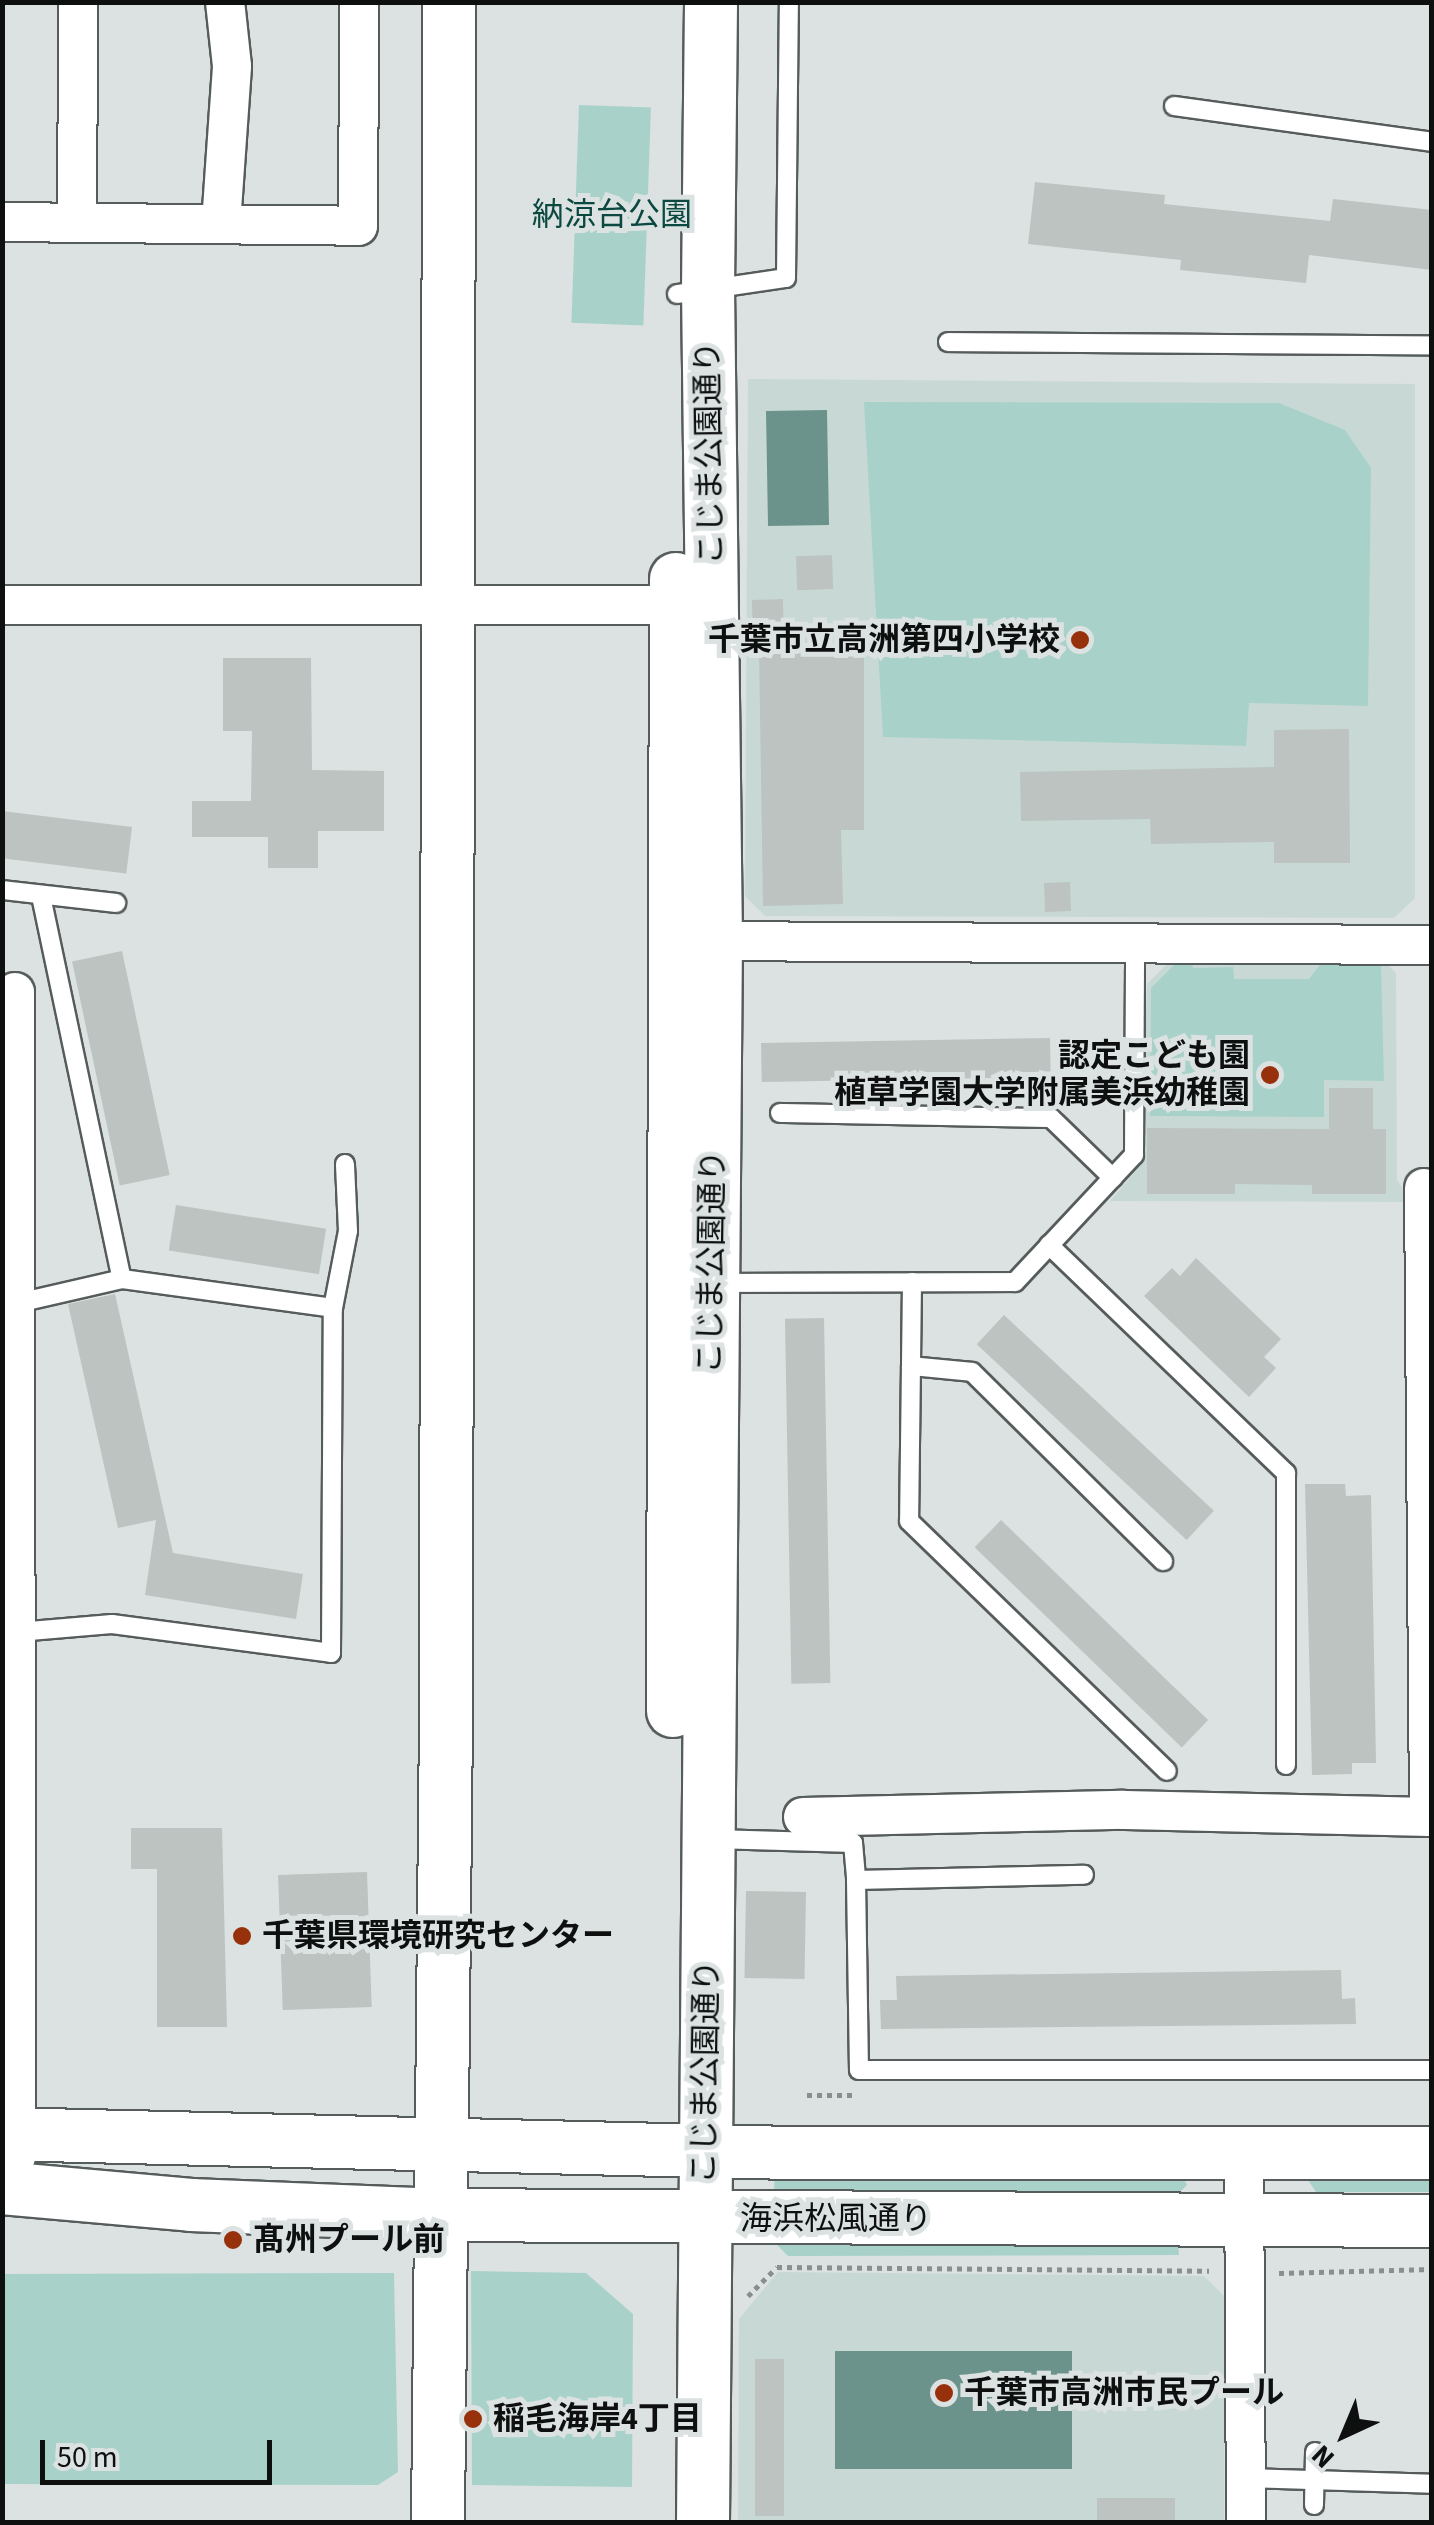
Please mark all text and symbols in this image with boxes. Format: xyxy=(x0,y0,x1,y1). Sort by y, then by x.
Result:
park label: 納涼台公園 xyxy=(532,196,692,234)
street label: こじま公園通り xyxy=(689,341,731,565)
place label: 千葉市立高洲第四小学校 xyxy=(708,621,1060,659)
marker: 千葉市立高洲第四小学校 xyxy=(1069,629,1091,651)
place label: 認定こども園 植草学園大学附属美浜幼稚園 xyxy=(834,1038,1250,1113)
marker: 認定こども園 植草学園大学附属美浜幼稚園 xyxy=(1259,1064,1281,1086)
street label: こじま公園通り xyxy=(691,1150,733,1374)
place label: 千葉県環境研究センター xyxy=(262,1917,614,1955)
marker: 千葉県環境研究センター xyxy=(231,1925,253,1947)
street label: こじま公園通り xyxy=(685,1960,727,2184)
street label: 海浜松風通り xyxy=(740,2200,932,2238)
place label: 髙州プール前 xyxy=(253,2221,445,2259)
marker: 髙州プール前 xyxy=(222,2229,244,2251)
place label: 千葉市高洲市民プール xyxy=(964,2374,1284,2412)
marker: 千葉市高洲市民プール xyxy=(933,2382,955,2404)
north arrow xyxy=(1294,2385,1394,2485)
place label: 稲毛海岸4丁目 xyxy=(493,2400,702,2438)
marker: 稲毛海岸4丁目 xyxy=(462,2408,484,2430)
scale bar xyxy=(45,2420,278,2482)
text: 50 m xyxy=(57,2436,118,2479)
text: N xyxy=(1303,2436,1344,2477)

